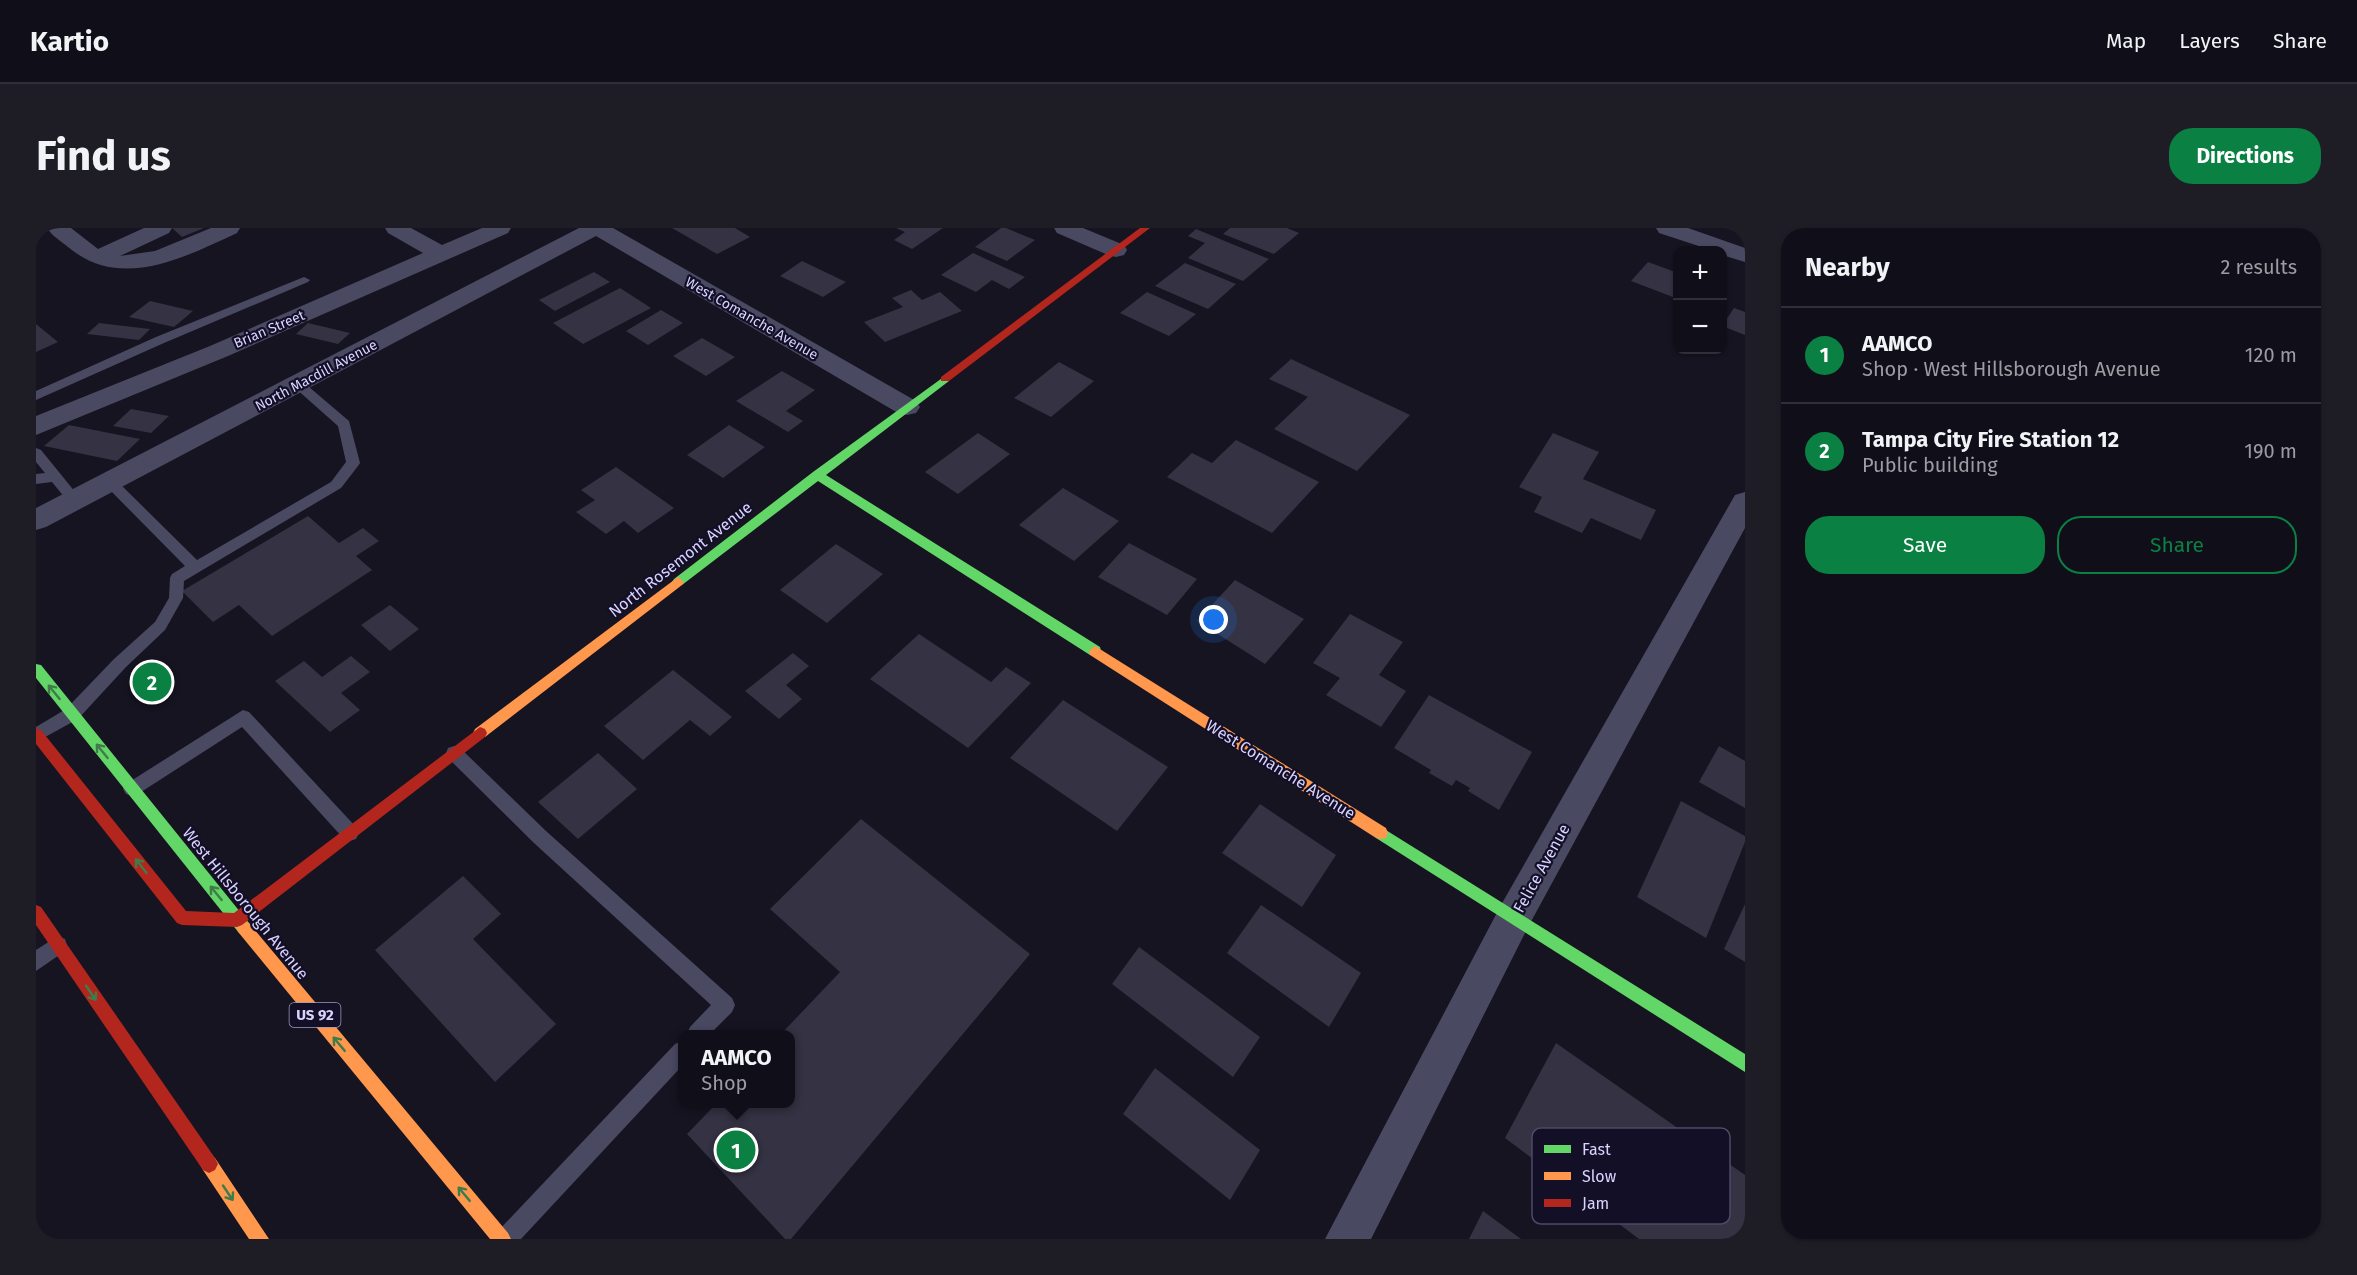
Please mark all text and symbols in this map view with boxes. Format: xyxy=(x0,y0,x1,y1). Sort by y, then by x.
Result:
text: Kartio xyxy=(30,25,109,58)
text: Map xyxy=(2106,28,2146,54)
text: Layers xyxy=(2179,28,2240,54)
text: Share xyxy=(2273,28,2327,54)
button: Directions xyxy=(2169,128,2321,184)
text: Find us xyxy=(36,131,171,181)
map controls xyxy=(1673,246,1727,354)
button: + xyxy=(1673,246,1727,300)
text: Nearby xyxy=(1805,252,1890,283)
text: 2 results xyxy=(2220,255,2297,279)
street label: West Comanche Avenue xyxy=(682,273,821,363)
button: − xyxy=(1673,300,1727,354)
street label: Brian Street xyxy=(231,307,308,352)
text: AAMCO xyxy=(1862,330,1932,357)
street label: North Macdill Avenue xyxy=(252,336,380,415)
text: 1 xyxy=(1820,343,1829,367)
text: 120 m xyxy=(2245,343,2297,367)
text: Shop · West Hillsborough Avenue xyxy=(1862,357,2161,381)
text: Tampa City Fire Station 12 xyxy=(1862,426,2119,453)
text: 2 xyxy=(1819,439,1830,463)
text: 190 m xyxy=(2244,439,2297,463)
text: Public building xyxy=(1862,453,1998,477)
street label: North Rosemont Avenue xyxy=(605,498,756,621)
button: Save xyxy=(1805,516,2045,574)
button: Share xyxy=(2057,516,2297,574)
your location xyxy=(1199,605,1228,634)
pin: 2 xyxy=(132,660,172,704)
one-way arrow xyxy=(47,684,60,700)
street label: West Comanche Avenue xyxy=(1203,716,1359,823)
one-way arrow xyxy=(95,744,108,760)
street label: Felice Avenue xyxy=(1509,821,1574,916)
street label: West Hillsborough Avenue xyxy=(179,824,313,983)
one-way arrow xyxy=(134,858,147,874)
one-way arrow xyxy=(209,886,222,902)
one-way arrow xyxy=(85,985,97,1001)
road number: US 92 xyxy=(290,1003,340,1027)
popup xyxy=(678,1030,795,1108)
one-way arrow xyxy=(333,1036,346,1052)
text: AAMCO xyxy=(701,1044,772,1071)
text: Shop xyxy=(701,1071,747,1095)
pin: 1 xyxy=(716,1128,756,1172)
legend xyxy=(1532,1128,1730,1224)
text: Fast xyxy=(1582,1140,1611,1159)
text: Slow xyxy=(1582,1167,1617,1186)
one-way arrow xyxy=(222,1185,235,1202)
one-way arrow xyxy=(458,1186,471,1202)
text: Jam xyxy=(1582,1194,1609,1213)

